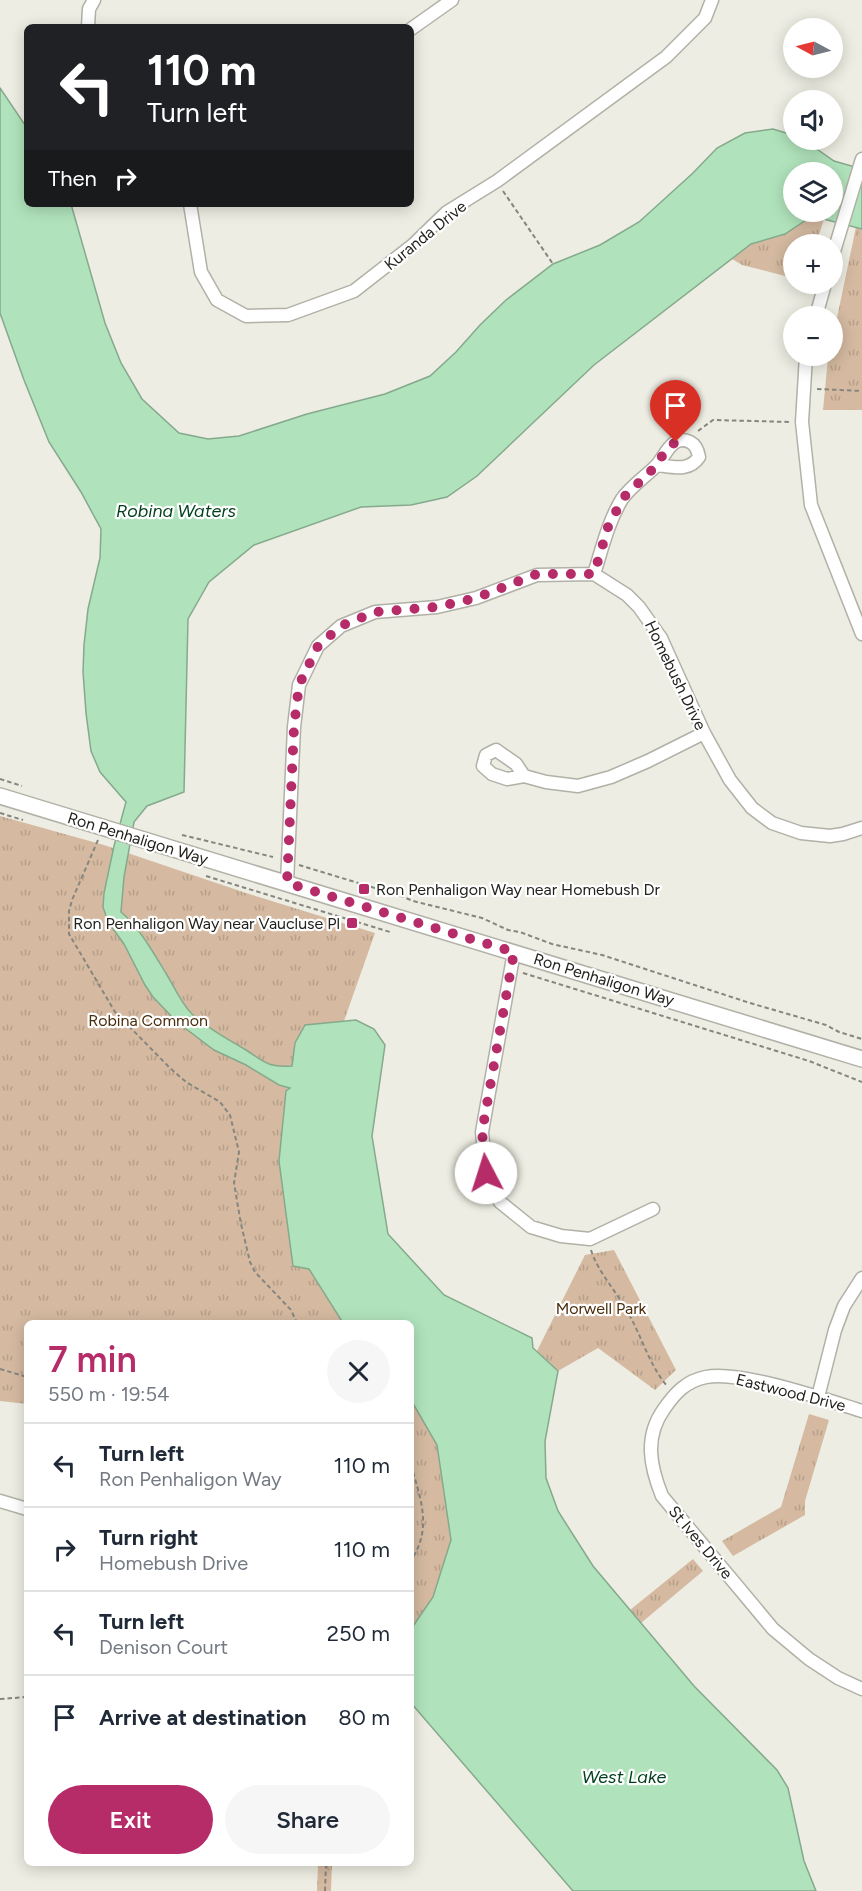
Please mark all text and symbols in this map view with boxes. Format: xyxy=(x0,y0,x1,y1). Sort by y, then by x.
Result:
north arrow xyxy=(783,18,843,78)
map controls xyxy=(783,18,843,366)
text: 110 m xyxy=(147,45,256,96)
icon: left xyxy=(48,48,126,126)
button: sound xyxy=(783,90,843,150)
text: Turn left xyxy=(147,96,247,129)
icon: right xyxy=(109,162,142,195)
button: layers xyxy=(783,162,843,222)
text: Then xyxy=(48,165,97,192)
street label: Kuranda Drive xyxy=(381,196,470,274)
button: + xyxy=(783,234,843,294)
button: − xyxy=(783,306,843,366)
pin xyxy=(650,380,701,442)
icon: arrive xyxy=(659,389,692,422)
water label: Robina Waters xyxy=(116,500,237,522)
street label: Homebush Drive xyxy=(641,617,710,733)
street label: Ron Penhaligon Way xyxy=(65,808,211,869)
place label: Ron Penhaligon Way near Homebush Dr xyxy=(376,880,660,899)
marker: Ron Penhaligon Way near Homebush Dr xyxy=(357,882,371,896)
place label: Ron Penhaligon Way near Vaucluse Pl xyxy=(73,914,340,933)
marker: Ron Penhaligon Way near Vaucluse Pl xyxy=(345,916,359,930)
street label: Ron Penhaligon Way xyxy=(531,949,677,1010)
park label: Robina Common xyxy=(88,1011,208,1030)
position arrow xyxy=(454,1141,518,1205)
park label: Morwell Park xyxy=(556,1299,647,1318)
text: 7 min xyxy=(48,1338,137,1381)
button: close xyxy=(327,1340,390,1403)
street label: Eastwood Drive xyxy=(734,1370,848,1415)
text: 550 m · 19:54 xyxy=(48,1382,169,1406)
text: Turn left xyxy=(99,1440,185,1467)
icon: left xyxy=(48,1449,81,1482)
text: 110 m xyxy=(334,1452,390,1479)
text: Ron Penhaligon Way xyxy=(99,1467,281,1491)
street label: St Ives Drive xyxy=(665,1502,737,1583)
text: Turn right xyxy=(99,1524,198,1551)
icon: right xyxy=(48,1533,81,1566)
text: 110 m xyxy=(334,1536,390,1563)
text: Homebush Drive xyxy=(99,1551,248,1575)
text: Turn left xyxy=(99,1608,185,1635)
icon: left xyxy=(48,1617,81,1650)
text: 250 m xyxy=(327,1620,390,1647)
text: Denison Court xyxy=(99,1635,228,1659)
icon: arrive xyxy=(48,1701,81,1734)
text: Arrive at destination xyxy=(99,1704,307,1731)
text: 80 m xyxy=(338,1704,390,1731)
water label: West Lake xyxy=(582,1766,666,1788)
button: Exit xyxy=(48,1785,213,1854)
button: Share xyxy=(225,1785,390,1854)

